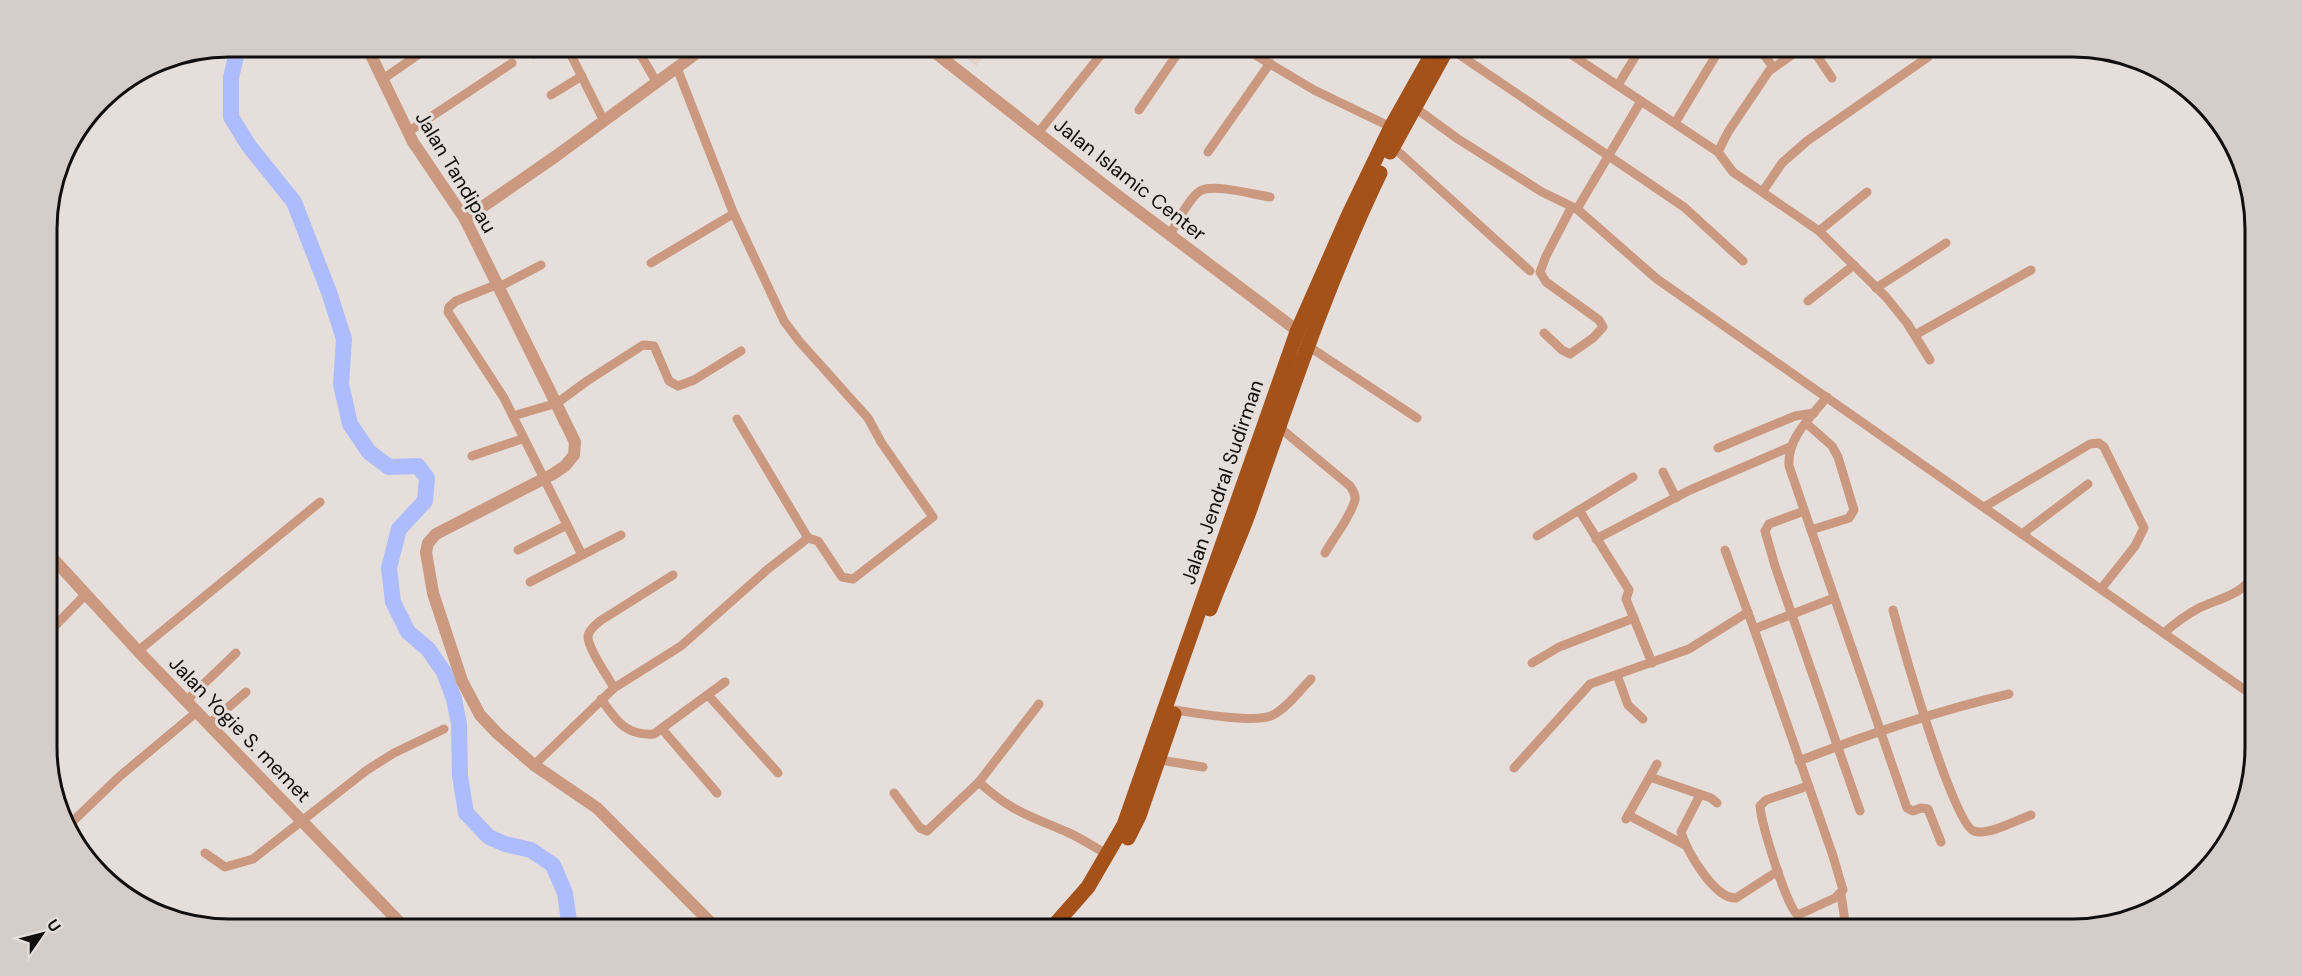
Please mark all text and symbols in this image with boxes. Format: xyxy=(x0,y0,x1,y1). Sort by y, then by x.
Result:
street label: Jalan Tandipau xyxy=(409,106,503,238)
street label: Jalan Islamic Center xyxy=(1049,112,1211,246)
street label: Jalan Jendral Sudirman xyxy=(1175,376,1269,588)
street label: Jalan Yogie S. memet xyxy=(163,650,317,808)
north arrow xyxy=(12,904,72,964)
text: U xyxy=(42,915,66,936)

